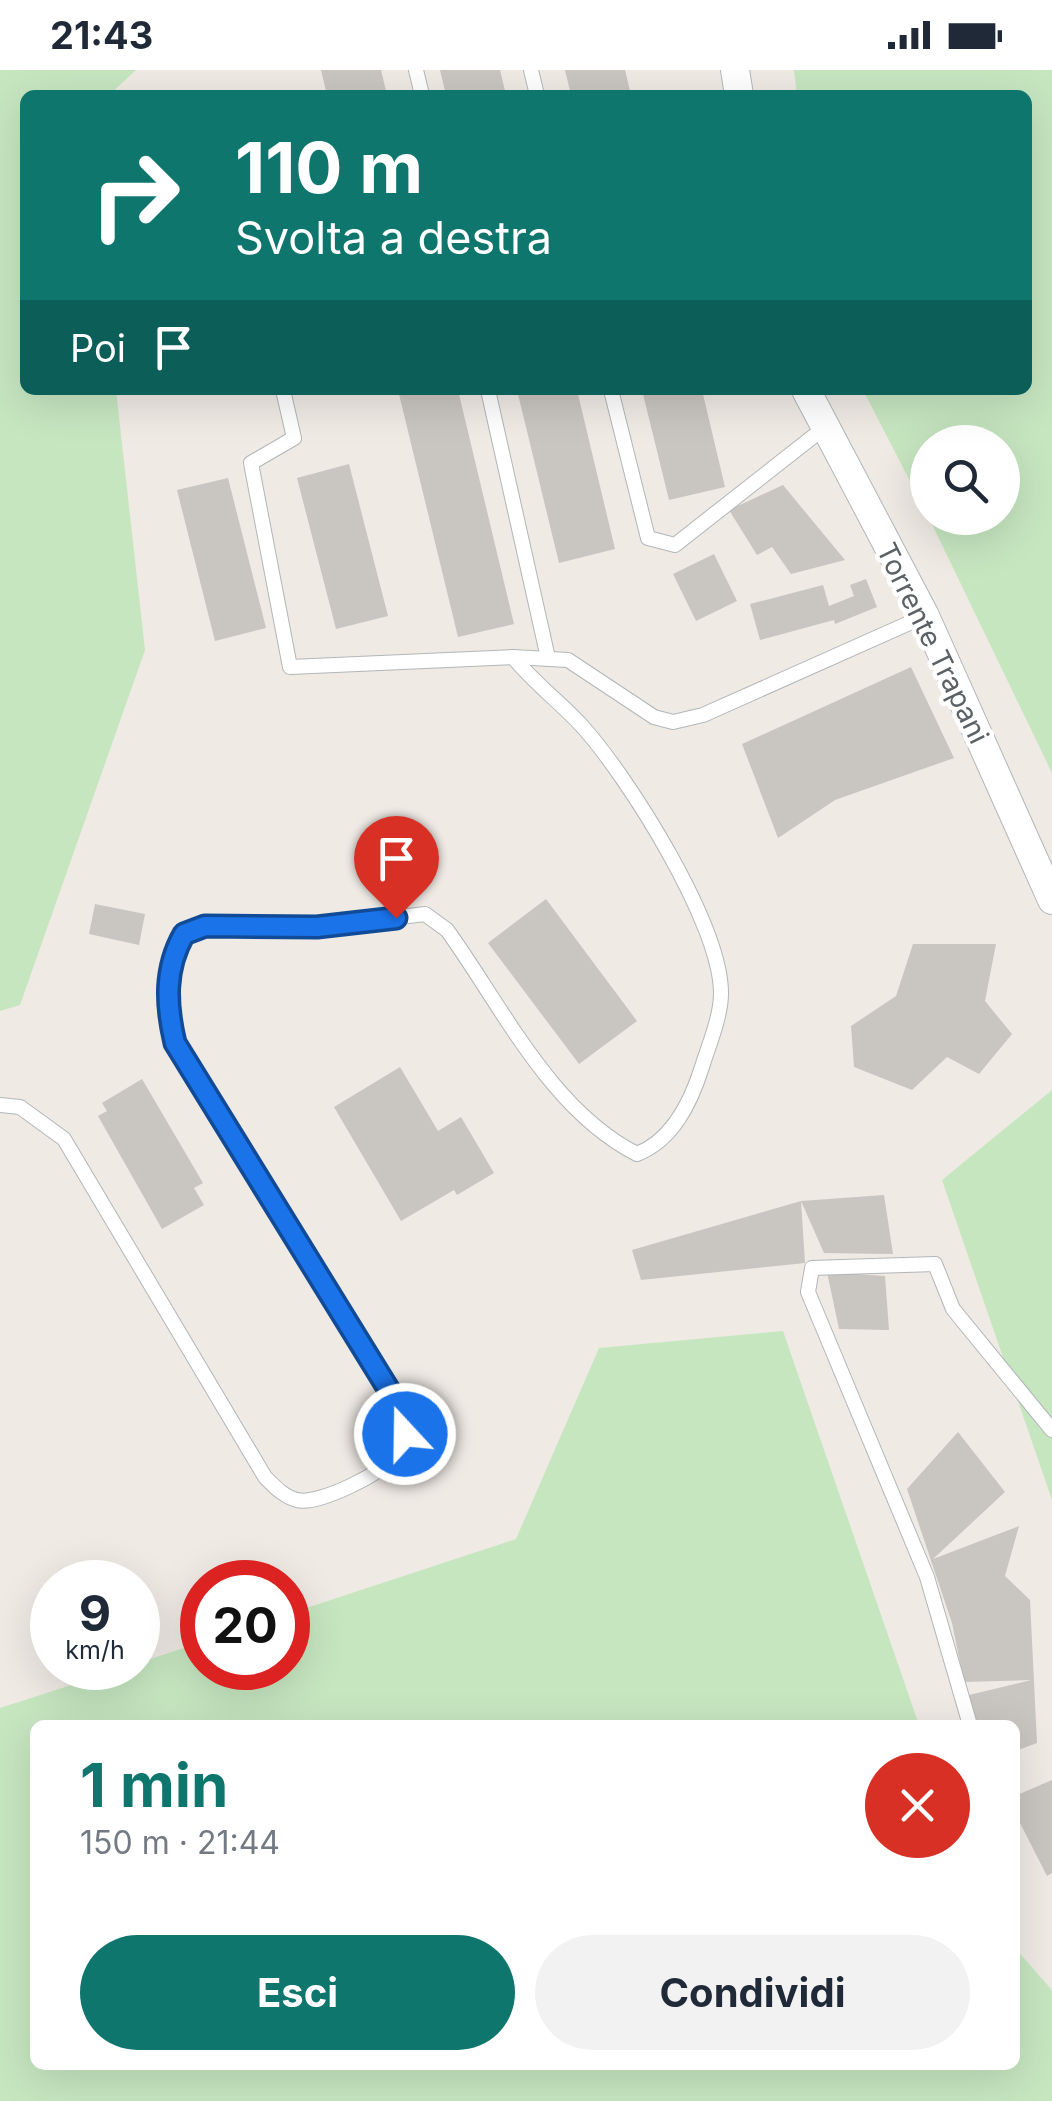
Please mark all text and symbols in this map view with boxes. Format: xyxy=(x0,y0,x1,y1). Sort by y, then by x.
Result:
text: 21:43 xyxy=(50,12,153,58)
text: 110 m xyxy=(235,125,423,210)
icon: right xyxy=(70,130,200,260)
text: Svolta a destra xyxy=(235,210,552,265)
icon: arrive xyxy=(146,320,201,375)
text: Poi xyxy=(70,325,126,371)
map controls xyxy=(910,425,1020,535)
button: search xyxy=(910,425,1020,535)
street label: Torrente Trapani xyxy=(870,537,996,749)
pin xyxy=(354,816,439,919)
icon: arrive xyxy=(369,831,424,886)
position arrow xyxy=(353,1382,457,1486)
speed limit sign: 20 xyxy=(180,1560,310,1690)
text: 9 xyxy=(79,1583,111,1643)
text: km/h xyxy=(65,1635,125,1665)
text: 1 min xyxy=(80,1749,228,1821)
button: close xyxy=(865,1753,970,1858)
text: 150 m · 21:44 xyxy=(80,1823,280,1862)
button: Esci xyxy=(80,1935,515,2050)
button: Condividi xyxy=(535,1935,970,2050)

